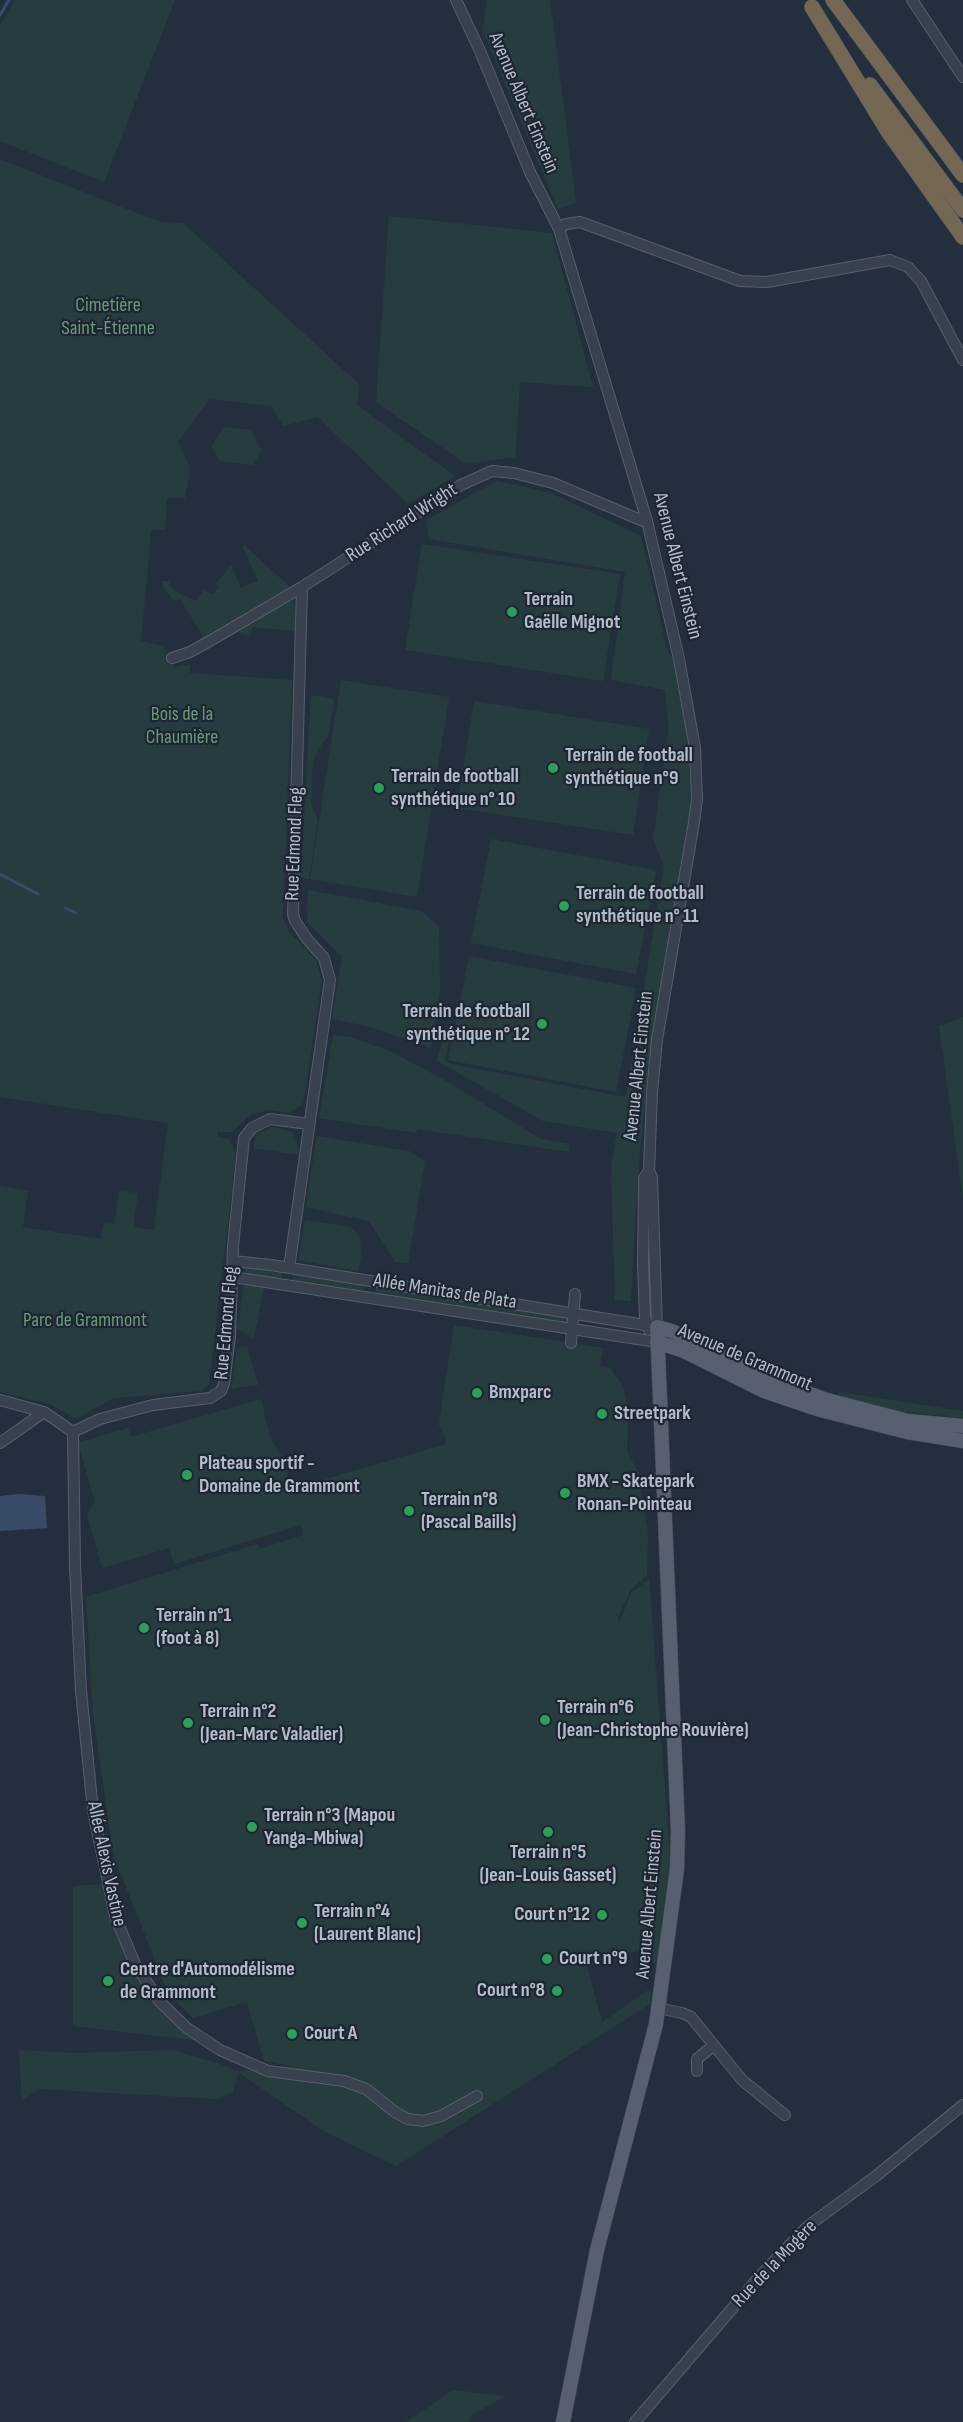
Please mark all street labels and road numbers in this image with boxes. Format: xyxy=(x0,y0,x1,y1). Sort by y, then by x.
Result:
street label: Avenue Albert Einstein xyxy=(483,29,563,177)
street label: Rue Richard Wright xyxy=(342,478,462,568)
street label: Avenue Albert Einstein xyxy=(647,490,707,642)
street label: Rue Edmond Fleg xyxy=(281,787,309,901)
street label: Avenue Albert Einstein xyxy=(619,990,659,1142)
street label: Rue Edmond Fleg xyxy=(210,1265,244,1381)
street label: Allée Manitas de Plata xyxy=(372,1269,518,1315)
street label: Avenue de Grammont xyxy=(674,1319,816,1397)
street label: Allée Alexis Vastine xyxy=(81,1799,131,1929)
street label: Avenue Albert Einstein xyxy=(632,1828,668,1980)
street label: Rue de la Mogère xyxy=(727,2215,823,2313)

